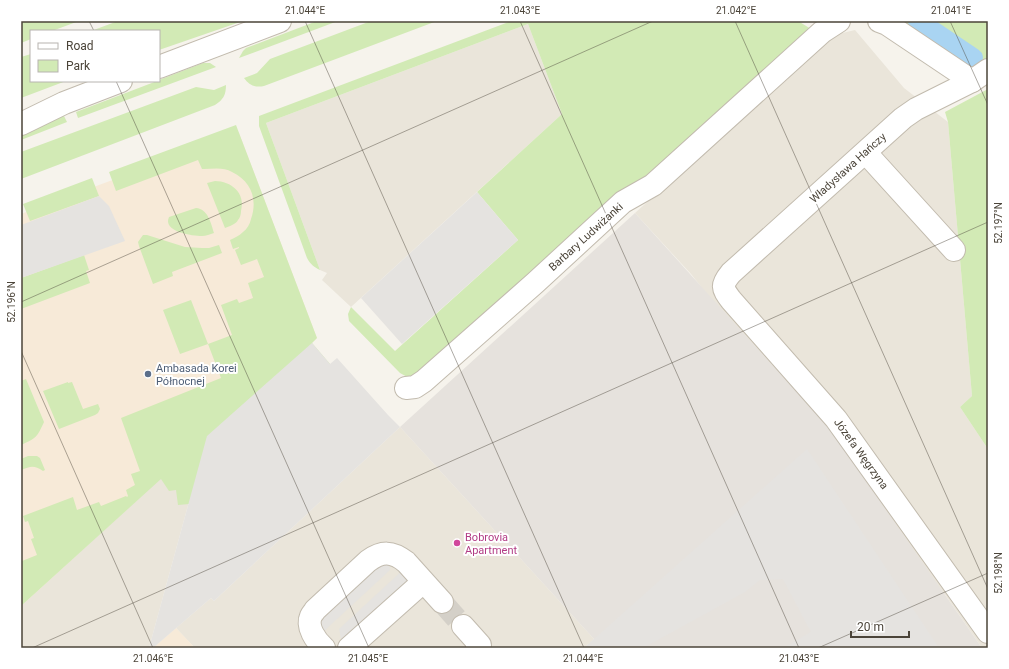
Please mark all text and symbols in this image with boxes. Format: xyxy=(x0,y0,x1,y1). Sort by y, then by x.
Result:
text: 21.044°E xyxy=(285,5,325,16)
text: 21.043°E xyxy=(500,5,540,16)
text: 21.042°E xyxy=(716,5,756,16)
text: 21.041°E xyxy=(931,5,971,16)
legend xyxy=(30,30,160,82)
text: Road xyxy=(66,39,94,53)
text: Park xyxy=(66,59,91,73)
street label: Władysława Hańczy xyxy=(807,130,889,206)
street label: Barbary Ludwiżanki xyxy=(546,200,626,274)
text: 52.197°N xyxy=(993,202,1004,244)
text: 52.196°N xyxy=(6,281,17,323)
place label: Ambasada Korei Północnej xyxy=(156,362,237,388)
marker: Ambasada Korei Północnej xyxy=(143,369,153,379)
street label: Józefa Węgrzyna xyxy=(831,416,891,492)
place label: Bobrovia Apartment xyxy=(465,531,517,557)
marker: Bobrovia Apartment xyxy=(452,538,462,548)
text: 52.198°N xyxy=(993,552,1004,594)
scale bar xyxy=(851,613,909,639)
text: 20 m xyxy=(857,620,884,634)
text: 21.046°E xyxy=(133,653,173,664)
text: 21.045°E xyxy=(348,653,388,664)
text: 21.044°E xyxy=(563,653,603,664)
text: 21.043°E xyxy=(779,653,819,664)

